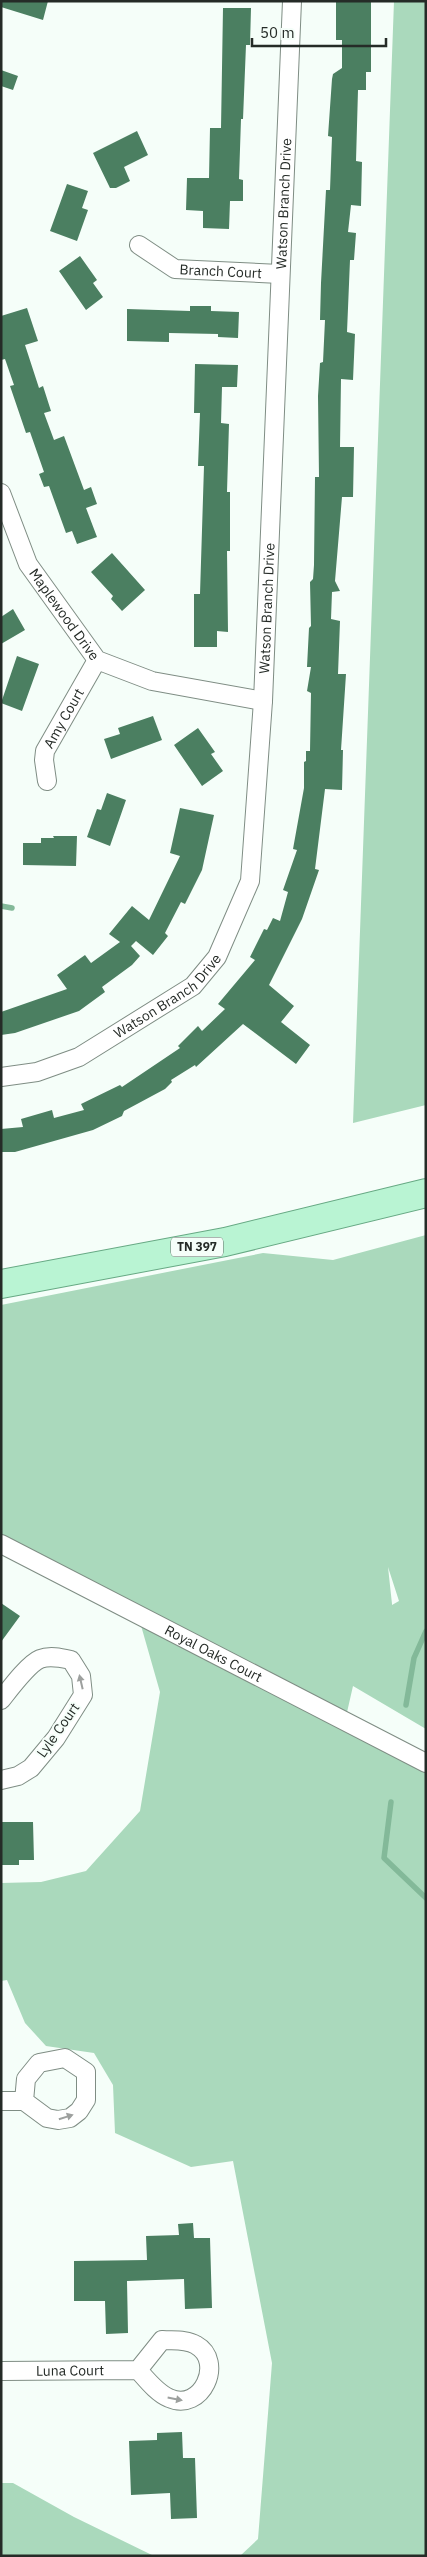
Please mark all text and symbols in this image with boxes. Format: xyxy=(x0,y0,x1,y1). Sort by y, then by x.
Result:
scale bar xyxy=(252,15,386,47)
text: 50 m xyxy=(260,23,295,42)
street label: Watson Branch Drive xyxy=(272,137,295,270)
street label: Branch Court xyxy=(179,260,262,282)
street label: Watson Branch Drive xyxy=(255,542,279,674)
street label: Maplewood Drive xyxy=(25,565,103,664)
street label: Amy Court xyxy=(40,685,88,751)
street label: Watson Branch Drive xyxy=(110,950,225,1042)
road number: TN 397 xyxy=(171,1238,223,1256)
street label: Royal Oaks Court xyxy=(162,1621,265,1686)
one-way arrow xyxy=(77,1674,85,1689)
street label: Lyle Court xyxy=(33,1699,83,1761)
one-way arrow xyxy=(59,2113,74,2121)
street label: Luna Court xyxy=(36,2361,104,2380)
one-way arrow xyxy=(168,2395,184,2403)

